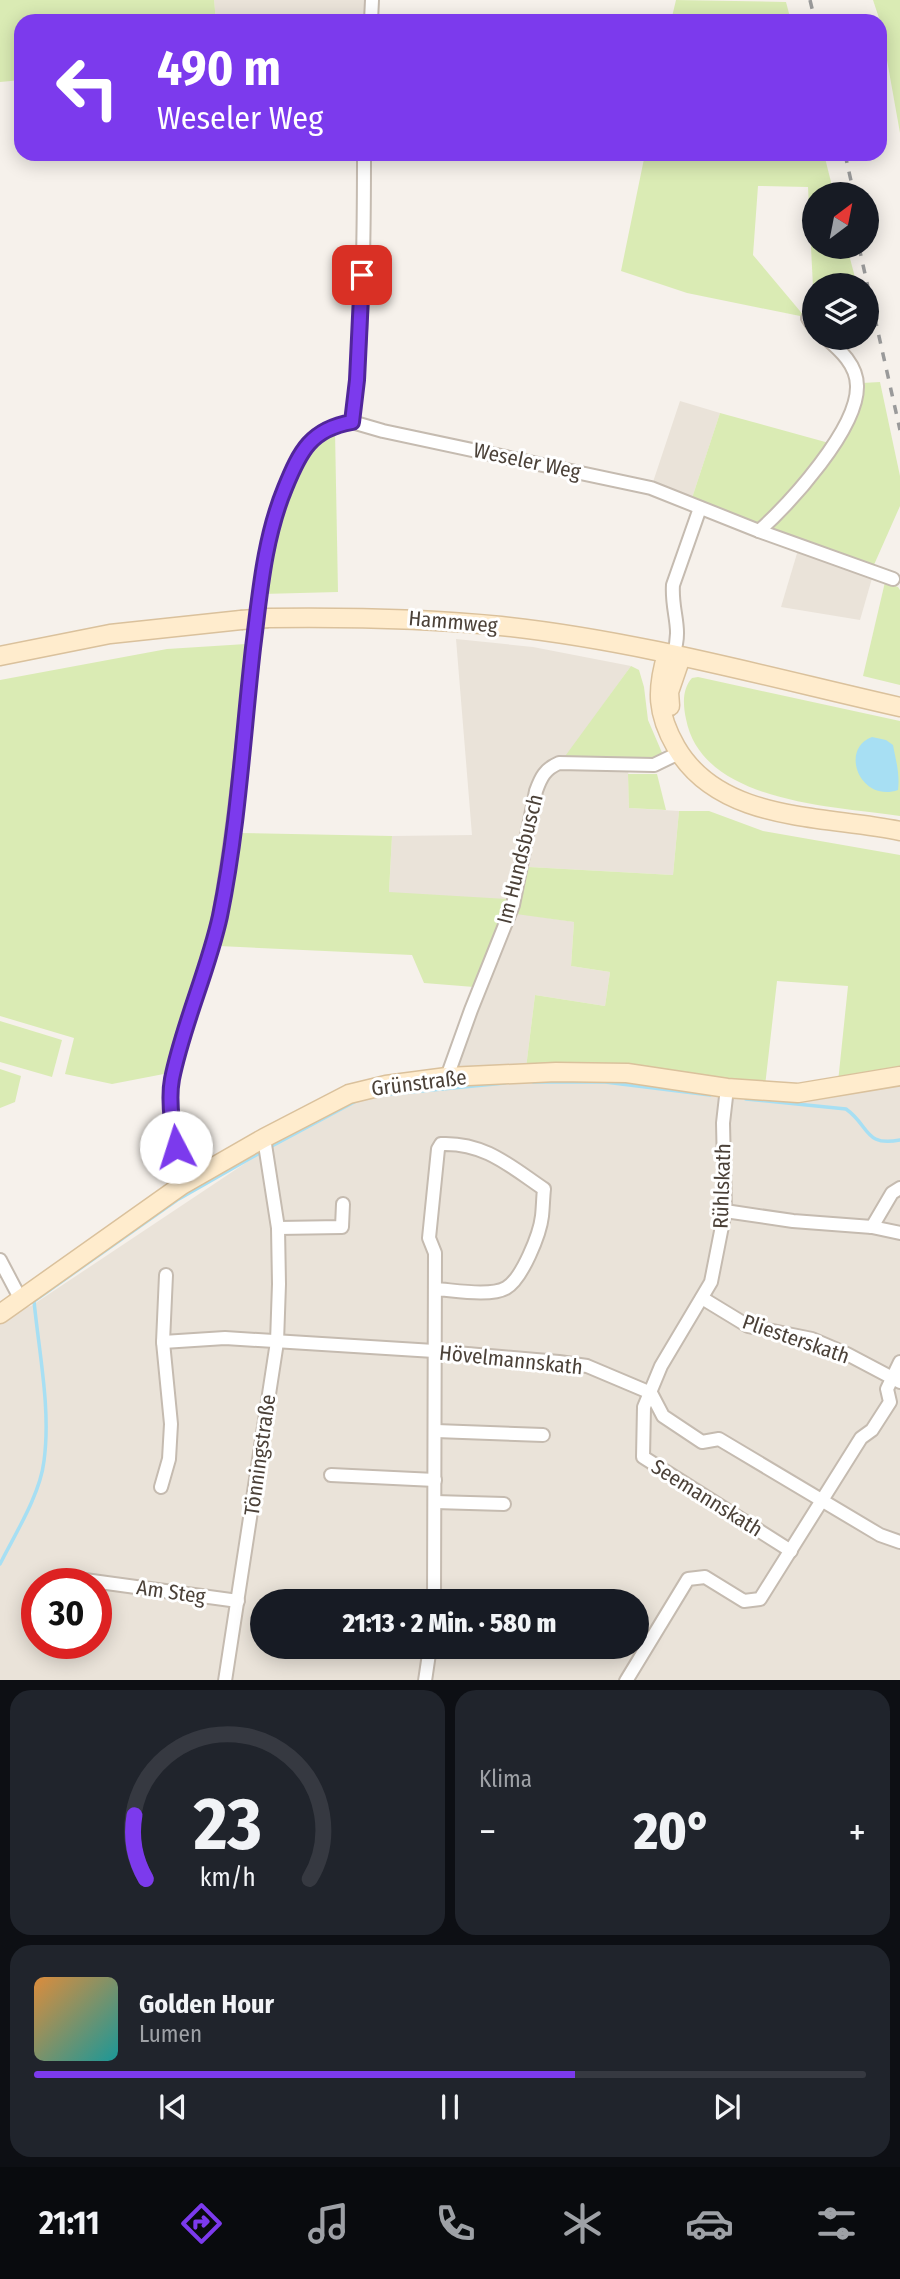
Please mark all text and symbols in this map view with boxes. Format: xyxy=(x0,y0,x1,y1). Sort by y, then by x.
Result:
text: 490 m xyxy=(157,39,281,98)
icon: left xyxy=(42,42,133,133)
text: Weseler Weg xyxy=(157,99,323,137)
north arrow xyxy=(802,182,878,259)
map controls xyxy=(802,182,879,350)
pin xyxy=(332,245,392,305)
icon: arrive xyxy=(343,256,381,294)
button: layers xyxy=(802,273,879,350)
street label: Weseler Weg xyxy=(471,437,583,485)
street label: Hammweg xyxy=(407,605,499,639)
street label: Im Hundsbusch xyxy=(491,791,549,927)
street label: Grünstraße xyxy=(370,1064,468,1102)
position arrow xyxy=(139,1110,213,1184)
street label: Rühlskath xyxy=(708,1143,736,1229)
street label: Pliesterskath xyxy=(739,1309,853,1369)
street label: Hövelmannskath xyxy=(438,1340,584,1380)
street label: Tönningstraße xyxy=(239,1393,281,1517)
street label: Seemannskath xyxy=(647,1453,767,1543)
speed limit sign: 30 xyxy=(21,1568,112,1659)
street label: Am Steg xyxy=(135,1574,207,1610)
text: 21:13 · 2 Min. · 580 m xyxy=(343,1608,556,1639)
text: Klima xyxy=(479,1765,532,1793)
text: 23 xyxy=(192,1781,262,1868)
text: 20° xyxy=(634,1800,711,1863)
text: − xyxy=(479,1809,496,1855)
text: + xyxy=(849,1809,866,1855)
text: km/h xyxy=(200,1862,255,1892)
text: Golden Hour xyxy=(139,1989,274,2020)
text: Lumen xyxy=(139,2020,202,2048)
icon: previous xyxy=(154,2088,192,2126)
icon: pause xyxy=(431,2088,469,2126)
icon: next xyxy=(708,2088,746,2126)
icon: directions xyxy=(177,2199,226,2248)
icon: music xyxy=(304,2199,353,2248)
icon: phone xyxy=(431,2199,480,2248)
icon: climate xyxy=(558,2199,607,2248)
icon: car xyxy=(685,2199,734,2248)
icon: filters xyxy=(812,2199,861,2248)
text: 21:11 xyxy=(39,2204,100,2242)

